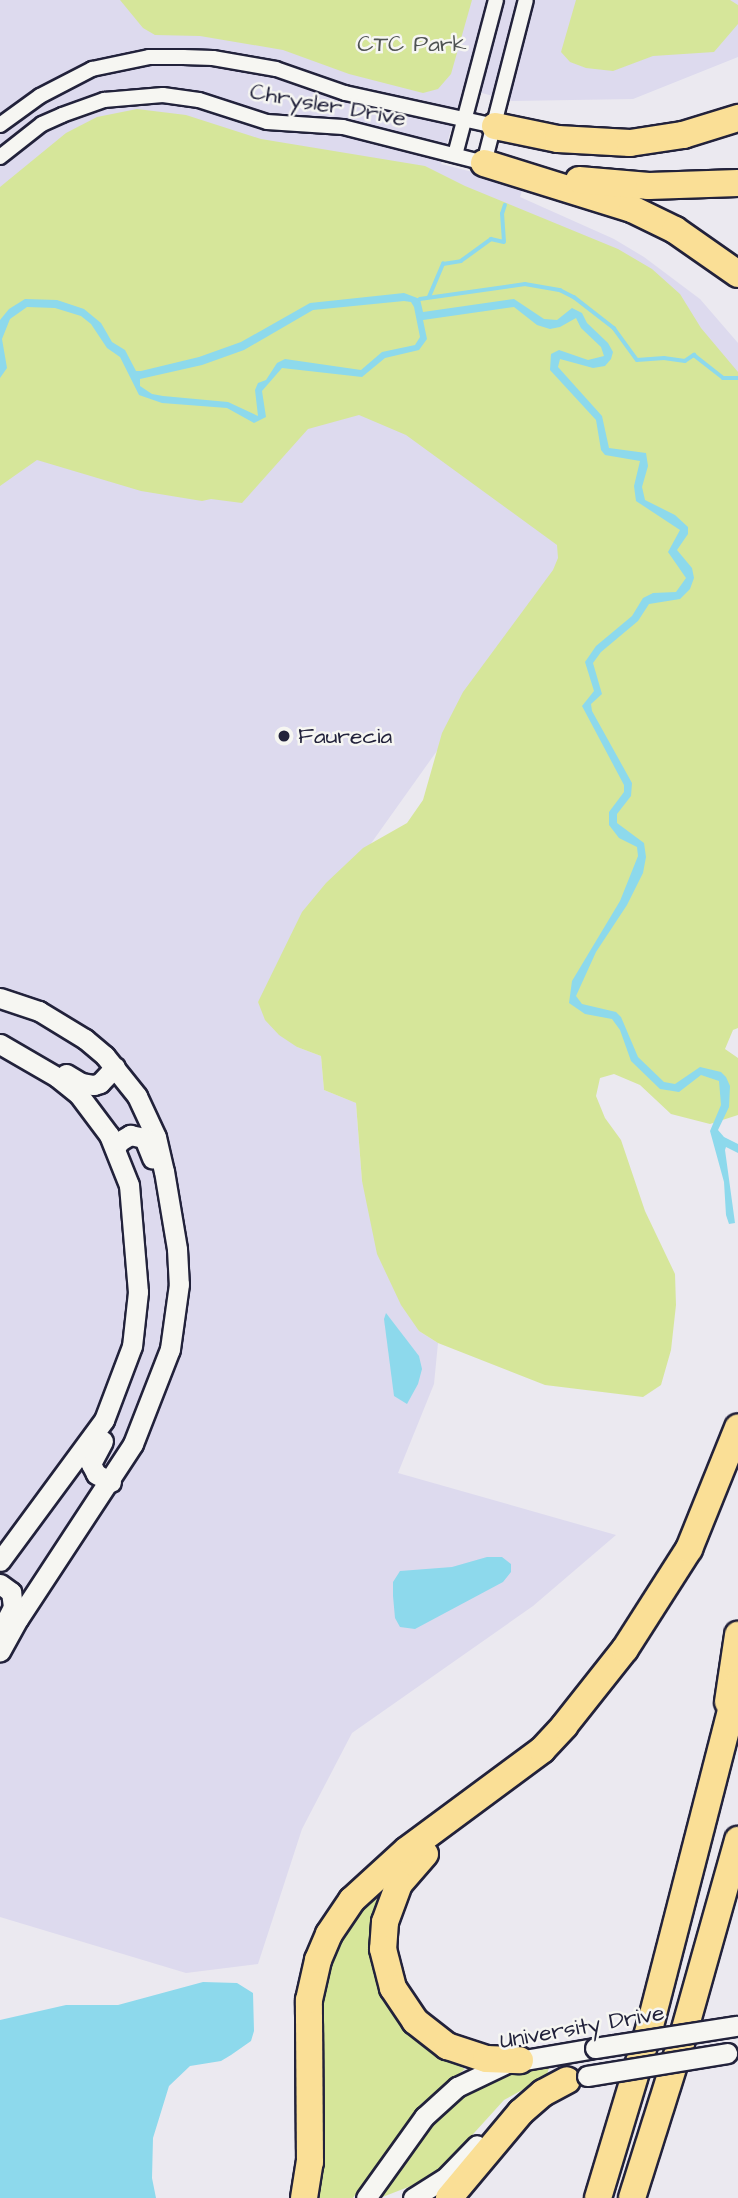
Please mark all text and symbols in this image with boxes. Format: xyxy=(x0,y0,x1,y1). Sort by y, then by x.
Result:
park label: CTC Park xyxy=(357,30,467,58)
street label: Chrysler Drive xyxy=(248,78,408,132)
place label: Faurecia xyxy=(298,722,392,750)
marker: Faurecia xyxy=(276,728,292,744)
street label: University Drive xyxy=(498,1999,666,2055)

